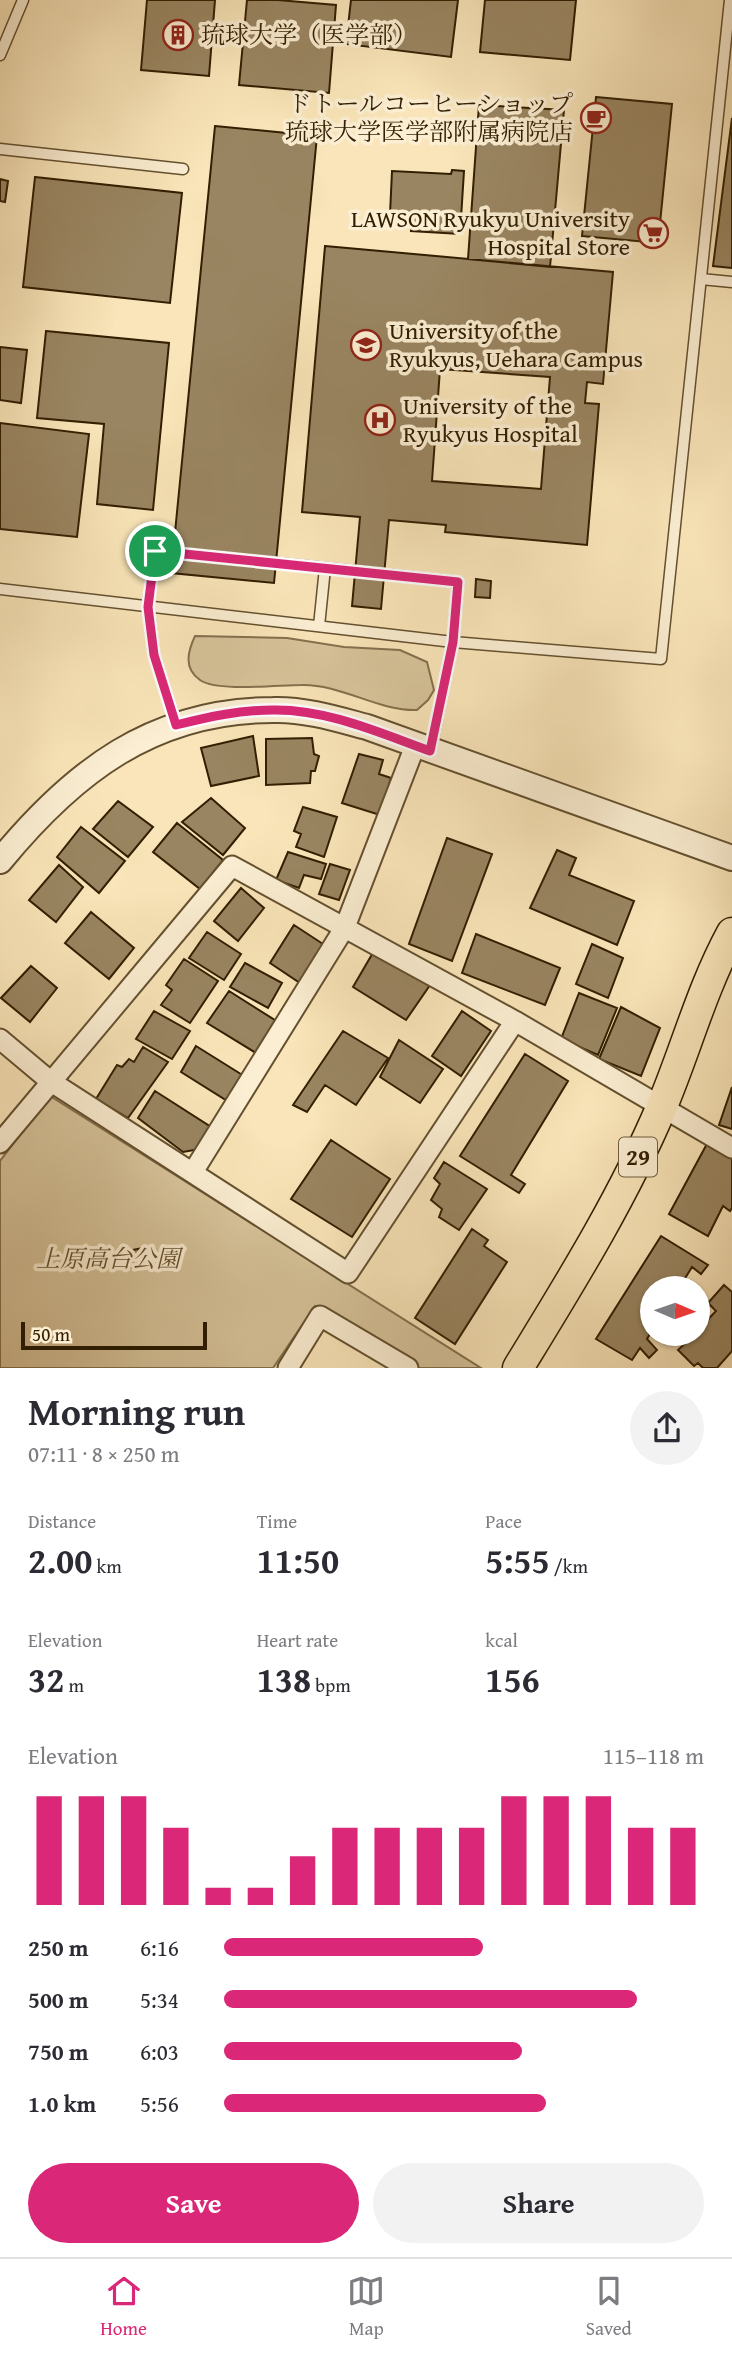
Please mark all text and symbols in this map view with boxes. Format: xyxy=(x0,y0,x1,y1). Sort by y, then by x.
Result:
place label: 琉球大学（医学部） xyxy=(201,17,417,52)
building icon: 琉球大学（医学部） xyxy=(161,18,195,52)
place label: ドトールコーヒーショップ 琉球大学医学部附属病院店 xyxy=(285,86,573,149)
cafe icon: ドトールコーヒーショップ 琉球大学医学部附属病院店 xyxy=(579,101,613,135)
place label: LAWSON Ryukyu University Hospital Store xyxy=(351,201,630,264)
supermarket icon: LAWSON Ryukyu University Hospital Store xyxy=(636,216,670,250)
place label: University of the Ryukyus, Uehara Campus xyxy=(389,313,643,376)
school or university icon: University of the Ryukyus, Uehara Campus xyxy=(349,328,383,362)
place label: University of the Ryukyus Hospital xyxy=(403,388,578,451)
hospital icon: University of the Ryukyus Hospital xyxy=(363,403,397,437)
pin xyxy=(125,521,185,581)
icon: arrive xyxy=(136,532,174,570)
road number: 29 xyxy=(619,1138,657,1176)
park label: 上原高台公園 xyxy=(36,1241,184,1276)
north arrow xyxy=(640,1276,710,1346)
map controls xyxy=(640,1276,710,1346)
scale bar xyxy=(21,1319,206,1351)
text: 50 m xyxy=(32,1320,70,1348)
text: Morning run xyxy=(28,1383,245,1439)
button: share xyxy=(630,1391,704,1465)
text: 07:11 · 8 × 250 m xyxy=(28,1437,180,1470)
text: Distance xyxy=(28,1507,96,1535)
text: Time xyxy=(257,1507,297,1535)
text: Pace xyxy=(485,1507,522,1535)
text: 2.00 xyxy=(28,1535,92,1586)
text: 11:50 xyxy=(257,1535,339,1586)
text: 5:55 xyxy=(485,1535,550,1586)
text: km xyxy=(92,1552,122,1580)
text: /km xyxy=(550,1552,588,1580)
text: Elevation xyxy=(28,1626,102,1654)
text: Heart rate xyxy=(257,1626,338,1654)
text: kcal xyxy=(485,1626,518,1654)
text: 32 xyxy=(28,1654,64,1705)
text: 138 xyxy=(257,1654,311,1705)
text: 156 xyxy=(485,1654,540,1705)
text: m xyxy=(64,1671,84,1699)
text: bpm xyxy=(311,1671,351,1699)
text: Elevation xyxy=(28,1739,118,1772)
text: 115–118 m xyxy=(603,1739,704,1772)
text: 250 m xyxy=(28,1931,89,1964)
text: 6:16 xyxy=(140,1931,179,1964)
text: 500 m xyxy=(28,1983,89,2016)
text: 5:34 xyxy=(140,1983,179,2016)
text: 750 m xyxy=(28,2035,89,2068)
text: 6:03 xyxy=(140,2035,179,2068)
text: 1.0 km xyxy=(28,2087,96,2120)
text: 5:56 xyxy=(140,2087,179,2120)
button: Save xyxy=(28,2163,359,2243)
button: Share xyxy=(373,2163,704,2243)
tab: Home xyxy=(100,2272,147,2342)
tab: Map xyxy=(347,2272,385,2342)
tab: Saved xyxy=(586,2272,632,2342)

